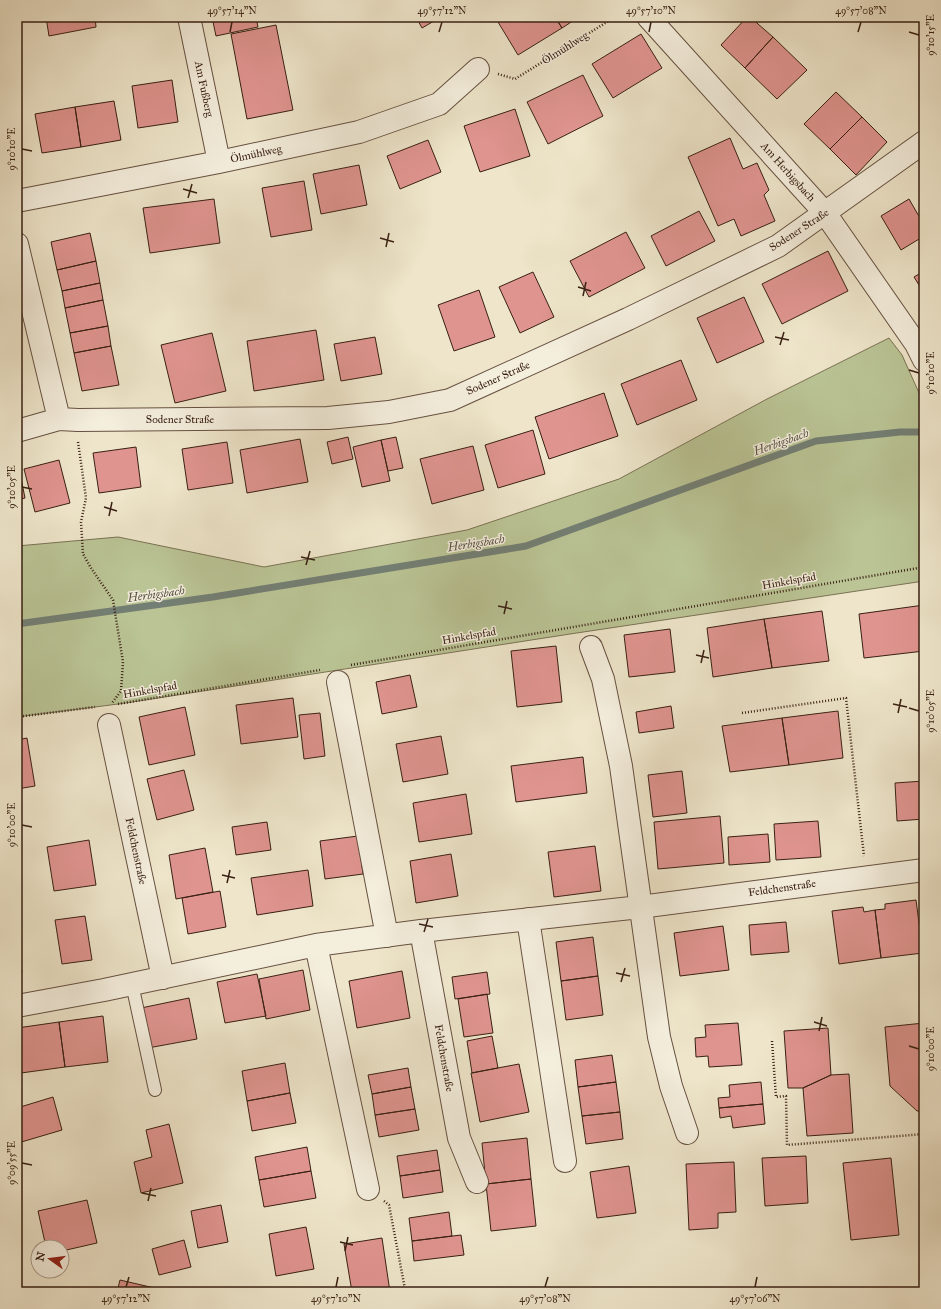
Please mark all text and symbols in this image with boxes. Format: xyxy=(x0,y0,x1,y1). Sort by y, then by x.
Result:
text: 49°57'14"N xyxy=(207,5,257,17)
text: 49°57'12"N xyxy=(417,5,467,17)
text: 49°57'10"N xyxy=(626,5,676,17)
text: 49°57'08"N xyxy=(835,5,887,17)
text: 9°10'15"E xyxy=(925,14,937,56)
street label: Ölmühlweg xyxy=(539,27,591,67)
street label: Am Fußberg xyxy=(192,59,216,119)
text: 9°10'10"E xyxy=(6,128,18,170)
street label: Am Herbigsbach xyxy=(757,139,818,204)
street label: Ölmühlweg xyxy=(229,141,284,166)
street label: Sodener Straße xyxy=(767,206,832,254)
text: 9°10'10"E xyxy=(925,352,937,394)
street label: Sodener Straße xyxy=(464,358,532,398)
street label: Sodener Straße xyxy=(146,413,215,426)
water label: Herbigsbach xyxy=(751,426,811,459)
text: 9°10'05"E xyxy=(6,465,18,509)
water label: Herbigsbach xyxy=(445,532,506,555)
street label: Hinkelspfad xyxy=(761,570,817,592)
water label: Herbigsbach xyxy=(126,583,186,605)
street label: Hinkelspfad xyxy=(441,625,497,647)
street label: Hinkelspfad xyxy=(122,679,178,701)
text: 9°10'05"E xyxy=(925,689,937,733)
text: 9°10'00"E xyxy=(6,803,18,847)
street label: Feldchenstraße xyxy=(123,816,150,886)
street label: Feldchenstraße xyxy=(747,877,817,899)
street label: Feldchenstraße xyxy=(432,1023,456,1093)
text: 9°10'00"E xyxy=(925,1027,937,1071)
text: 9°09'55"E xyxy=(6,1141,18,1185)
north arrow xyxy=(30,1239,70,1279)
text: N xyxy=(33,1250,48,1263)
text: 49°57'12"N xyxy=(101,1293,151,1305)
text: 49°57'10"N xyxy=(311,1293,361,1305)
text: 49°57'08"N xyxy=(519,1293,571,1305)
text: 49°57'06"N xyxy=(729,1293,781,1305)

